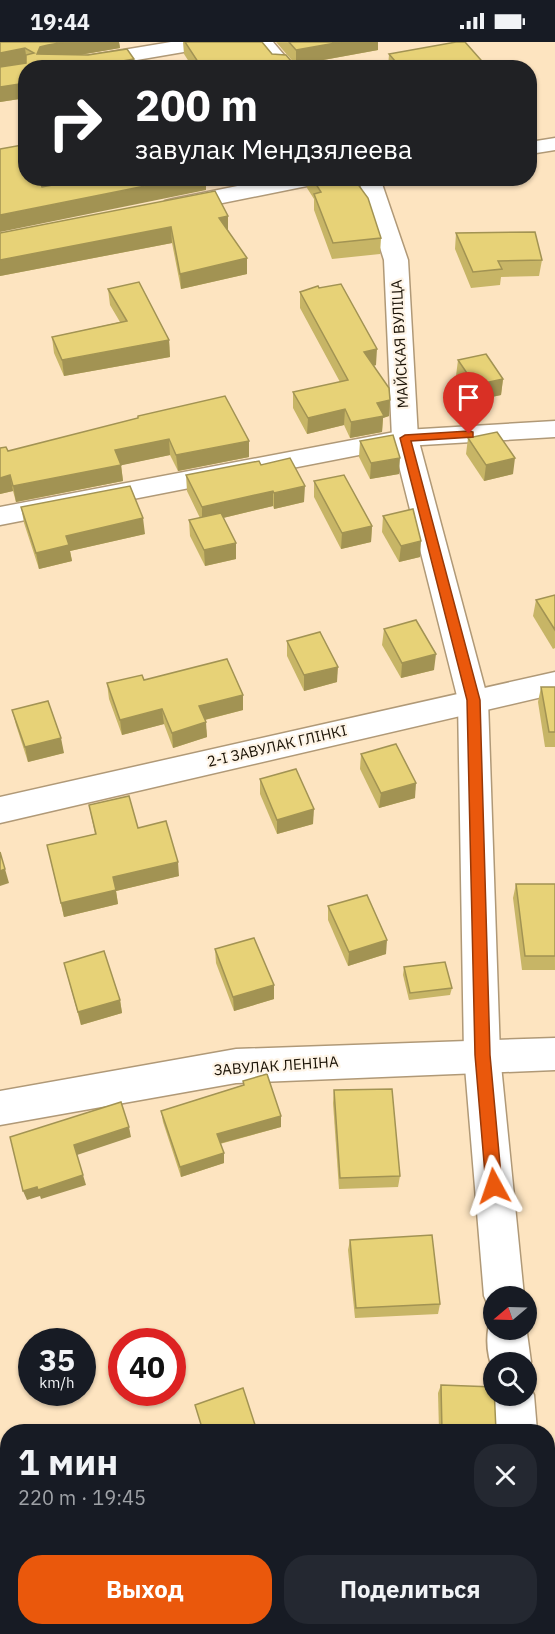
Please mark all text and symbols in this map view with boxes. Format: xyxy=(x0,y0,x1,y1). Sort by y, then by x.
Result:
text: 19:44 xyxy=(30,7,90,36)
text: 200 m xyxy=(135,78,258,133)
icon: right xyxy=(36,84,114,162)
text: завулак Мендзялеева xyxy=(135,131,412,166)
street label: МАЙСКАЯ ВУЛІЦА xyxy=(387,279,412,409)
pin xyxy=(443,372,494,434)
icon: arrive xyxy=(452,381,485,414)
street label: 2-І ЗАВУЛАК ГЛІНКІ xyxy=(205,720,349,771)
street label: ЗАВУЛАК ЛЕНІНА xyxy=(213,1052,339,1079)
position arrow xyxy=(462,1154,526,1218)
north arrow xyxy=(483,1286,537,1340)
map controls xyxy=(483,1286,537,1406)
speed limit sign: 40 xyxy=(108,1328,186,1406)
text: 35 xyxy=(39,1340,75,1379)
button: search xyxy=(483,1352,537,1406)
text: km/h xyxy=(39,1373,75,1392)
text: 1 мин xyxy=(18,1438,118,1485)
button: close xyxy=(474,1444,537,1507)
text: 220 m · 19:45 xyxy=(18,1484,146,1511)
button: Выход xyxy=(18,1555,272,1624)
button: Поделиться xyxy=(284,1555,537,1624)

